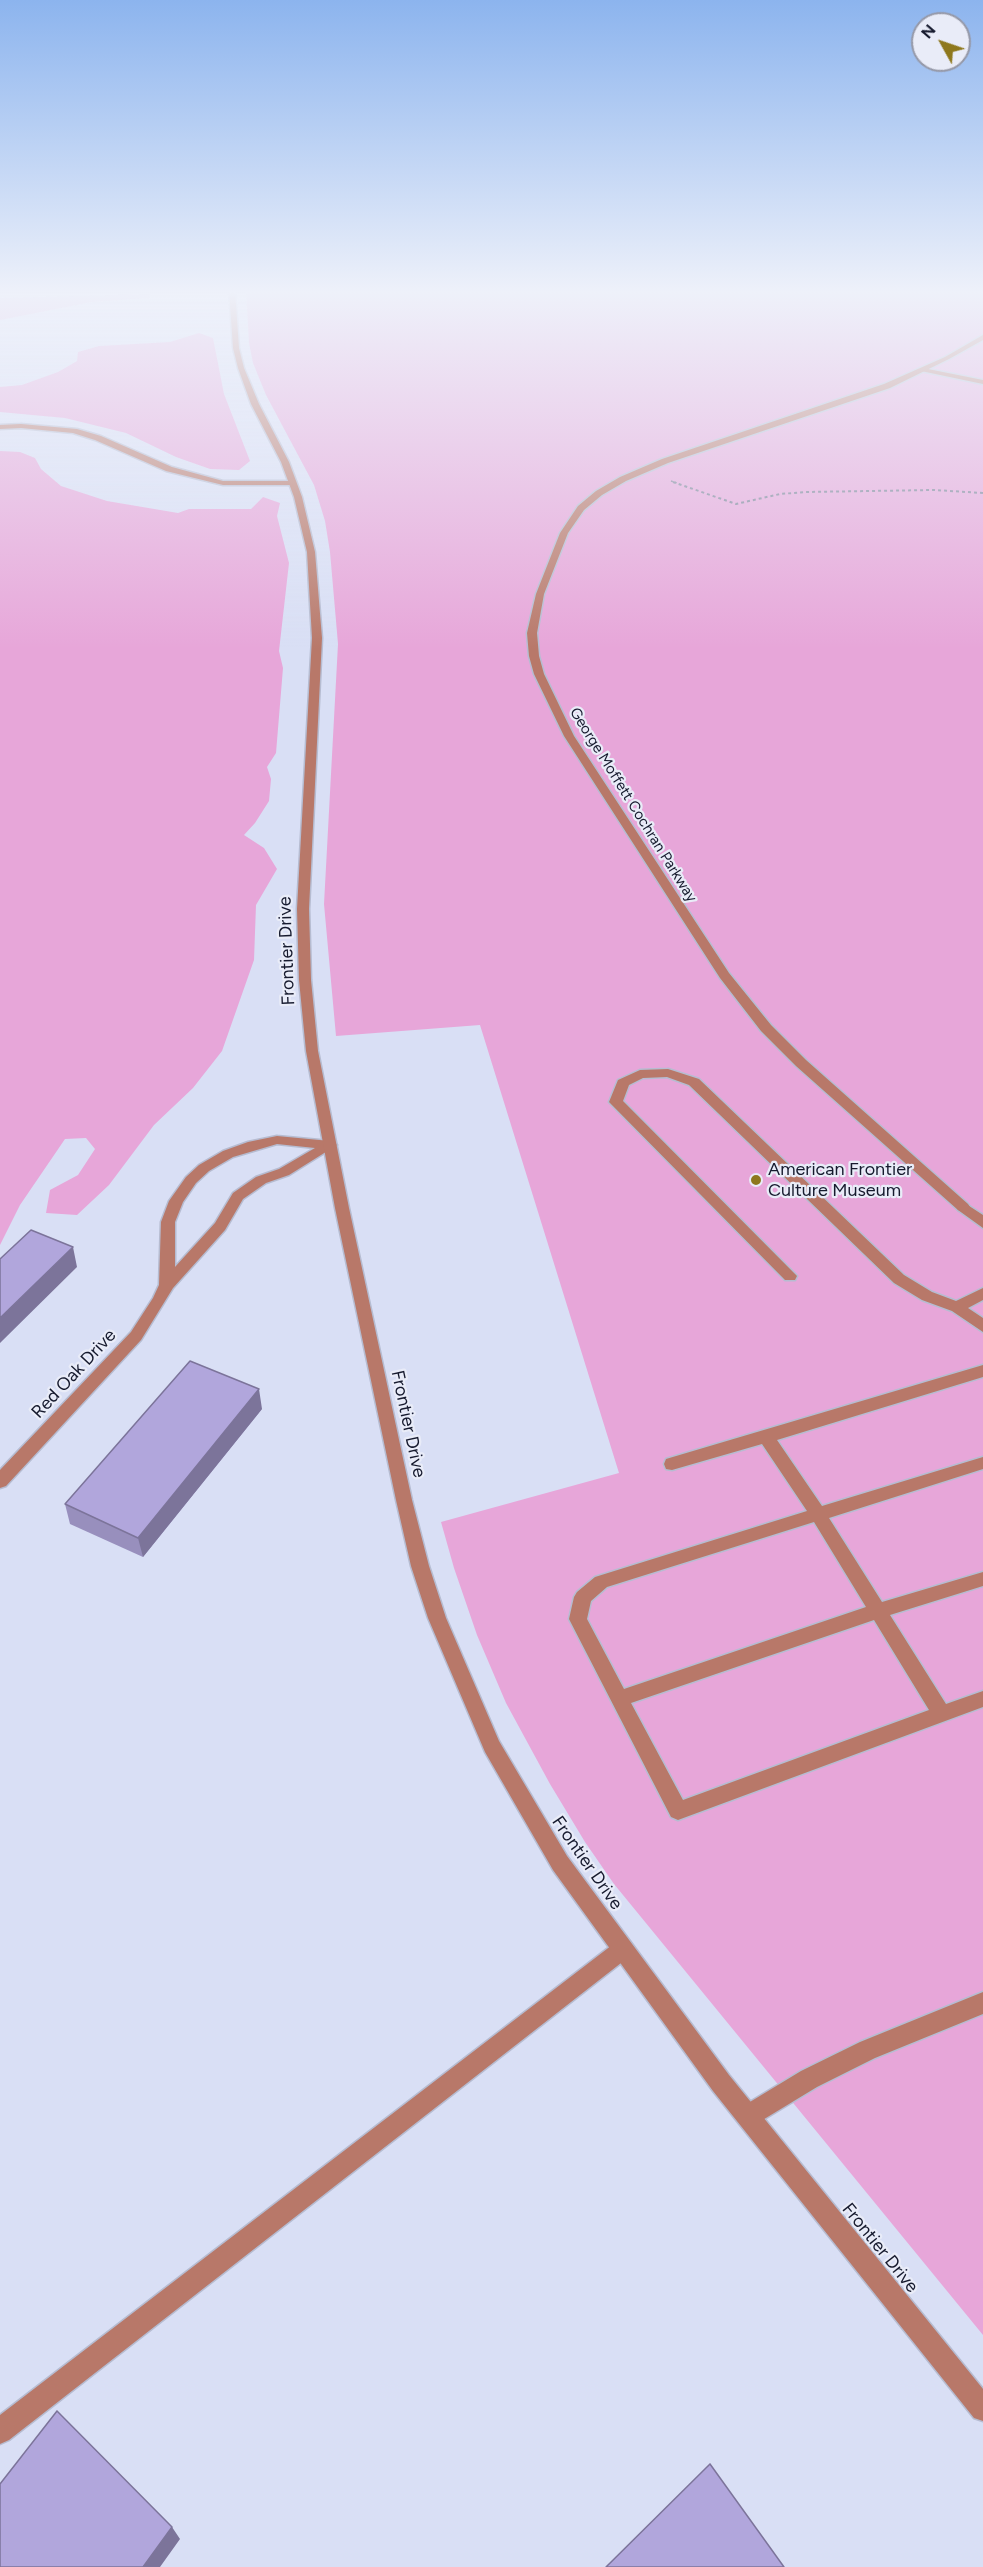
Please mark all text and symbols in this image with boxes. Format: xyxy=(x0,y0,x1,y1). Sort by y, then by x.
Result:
north arrow xyxy=(911,12,971,72)
text: N xyxy=(917,21,940,42)
street label: George Moffett Cochran Parkway xyxy=(565,704,701,906)
street label: Frontier Drive xyxy=(274,896,300,1006)
place label: American Frontier Culture Museum xyxy=(768,1159,912,1202)
marker: American Frontier Culture Museum xyxy=(749,1173,763,1187)
street label: Red Oak Drive xyxy=(27,1325,121,1423)
street label: Frontier Drive xyxy=(386,1368,430,1480)
street label: Frontier Drive xyxy=(547,1812,627,1914)
street label: Frontier Drive xyxy=(837,2199,923,2297)

